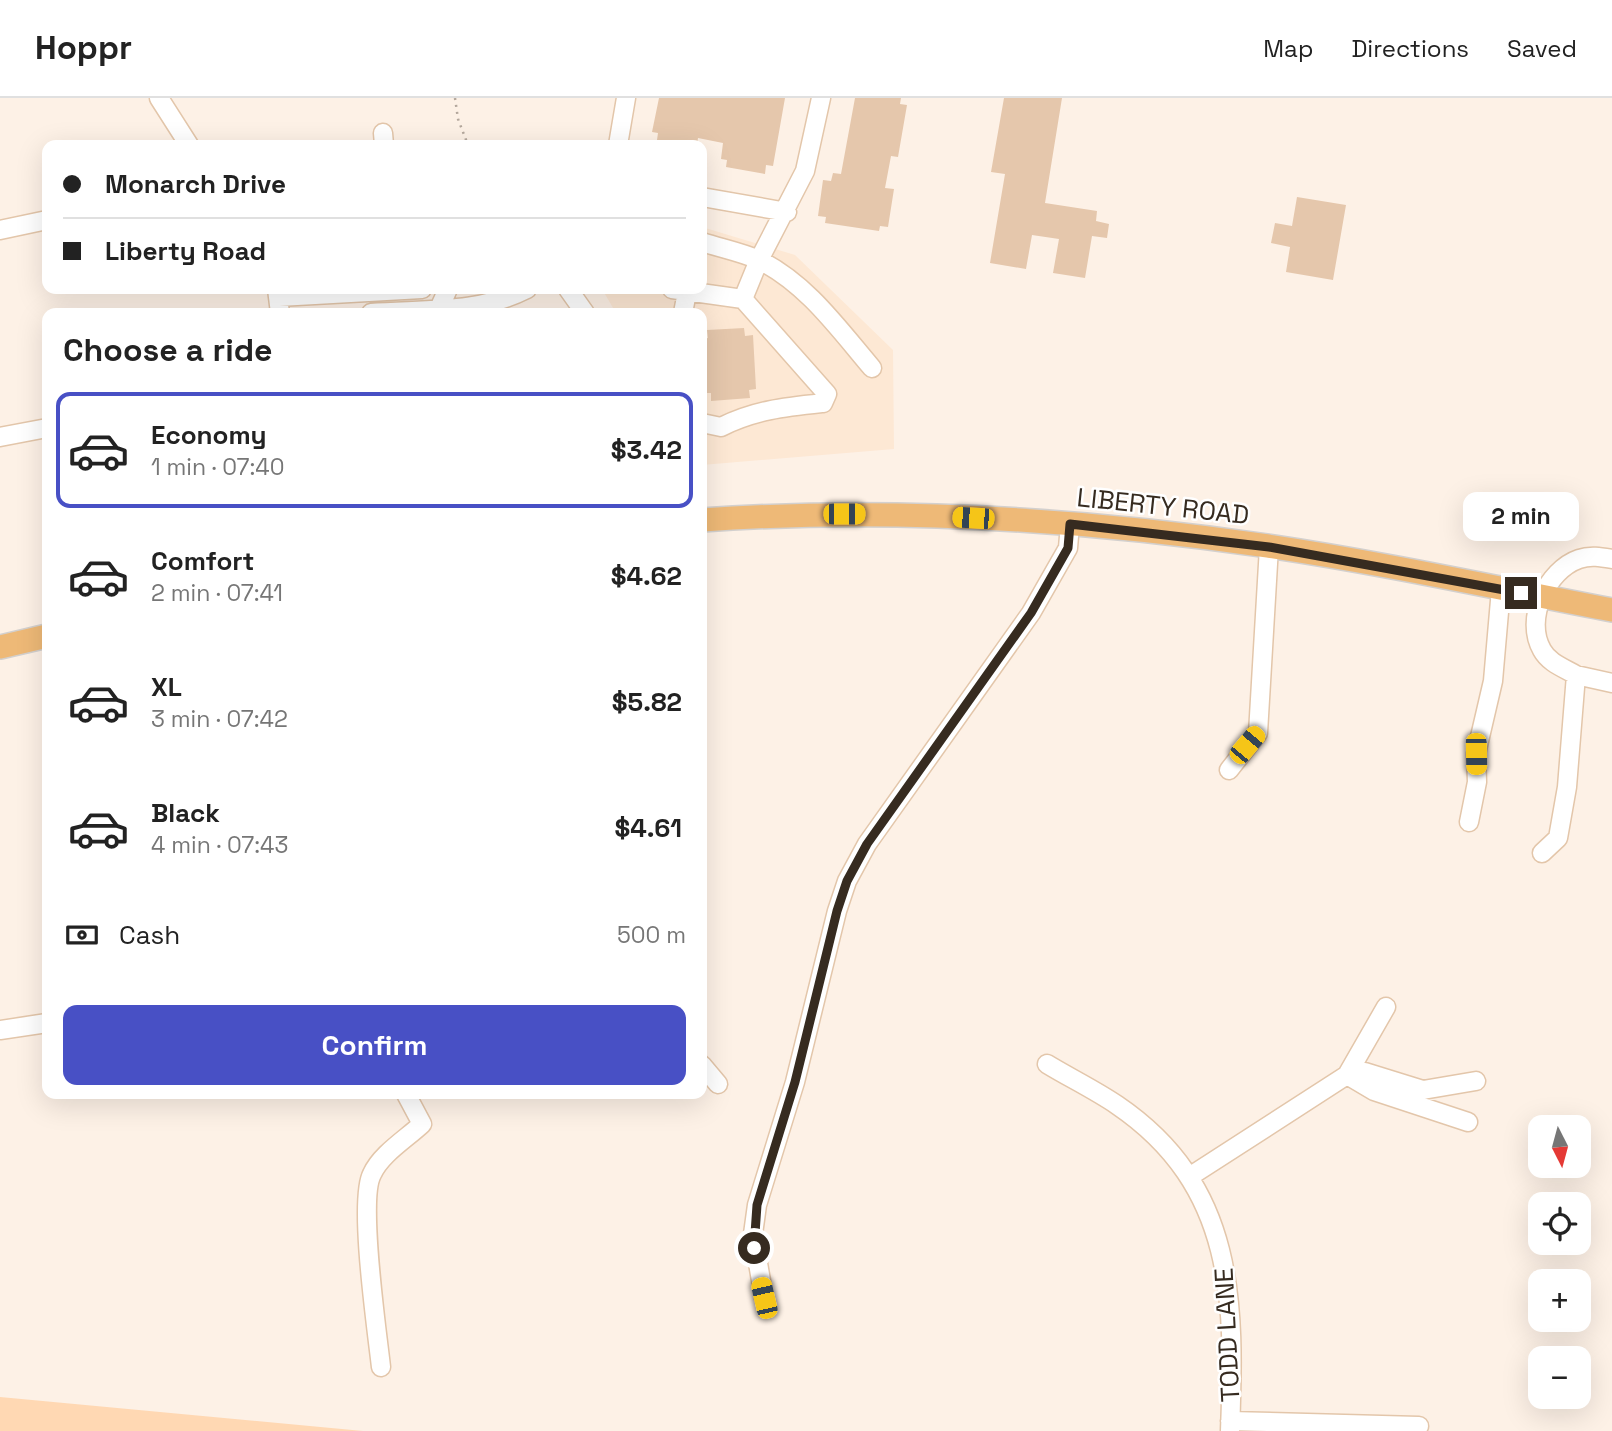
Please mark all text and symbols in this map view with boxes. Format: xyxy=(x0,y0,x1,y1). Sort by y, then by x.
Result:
text: Hoppr xyxy=(35,27,132,69)
text: Map xyxy=(1263,33,1313,64)
text: Directions xyxy=(1351,33,1469,64)
text: Saved xyxy=(1507,33,1577,64)
text: Monarch Drive xyxy=(105,167,286,201)
text: Liberty Road xyxy=(105,234,266,268)
text: Choose a ride xyxy=(63,330,273,370)
text: Economy xyxy=(151,418,267,452)
icon: car xyxy=(67,419,130,482)
text: $3.42 xyxy=(611,433,682,467)
text: 1 min · 07:40 xyxy=(151,452,284,482)
street label: LIBERTY ROAD xyxy=(1075,480,1251,532)
callout: 2 min xyxy=(1463,491,1579,540)
text: 2 min xyxy=(1491,501,1551,531)
car xyxy=(824,504,866,525)
car xyxy=(952,506,995,530)
text: Comfort xyxy=(151,544,254,578)
icon: car xyxy=(67,545,130,608)
text: $4.62 xyxy=(611,559,682,593)
route end xyxy=(1505,577,1537,609)
text: 2 min · 07:41 xyxy=(151,578,283,608)
text: XL xyxy=(151,670,182,704)
icon: car xyxy=(67,671,130,734)
text: $5.82 xyxy=(612,685,682,719)
text: 3 min · 07:42 xyxy=(151,704,288,734)
car xyxy=(1226,722,1269,768)
car xyxy=(1466,733,1487,775)
text: Black xyxy=(151,796,220,830)
icon: car xyxy=(67,797,130,860)
text: $4.61 xyxy=(615,811,682,845)
text: 4 min · 07:43 xyxy=(151,830,288,860)
icon: cash xyxy=(63,916,101,954)
text: Cash xyxy=(119,918,180,952)
text: 500 m xyxy=(617,920,686,950)
button: Confirm xyxy=(63,1005,686,1085)
north arrow xyxy=(1528,1115,1591,1178)
map controls xyxy=(1528,1115,1591,1409)
button: locate xyxy=(1528,1192,1591,1255)
route start xyxy=(738,1232,770,1264)
street label: TODD LANE xyxy=(1207,1267,1247,1403)
button: + xyxy=(1528,1269,1591,1332)
car xyxy=(750,1275,779,1321)
button: − xyxy=(1528,1346,1591,1409)

